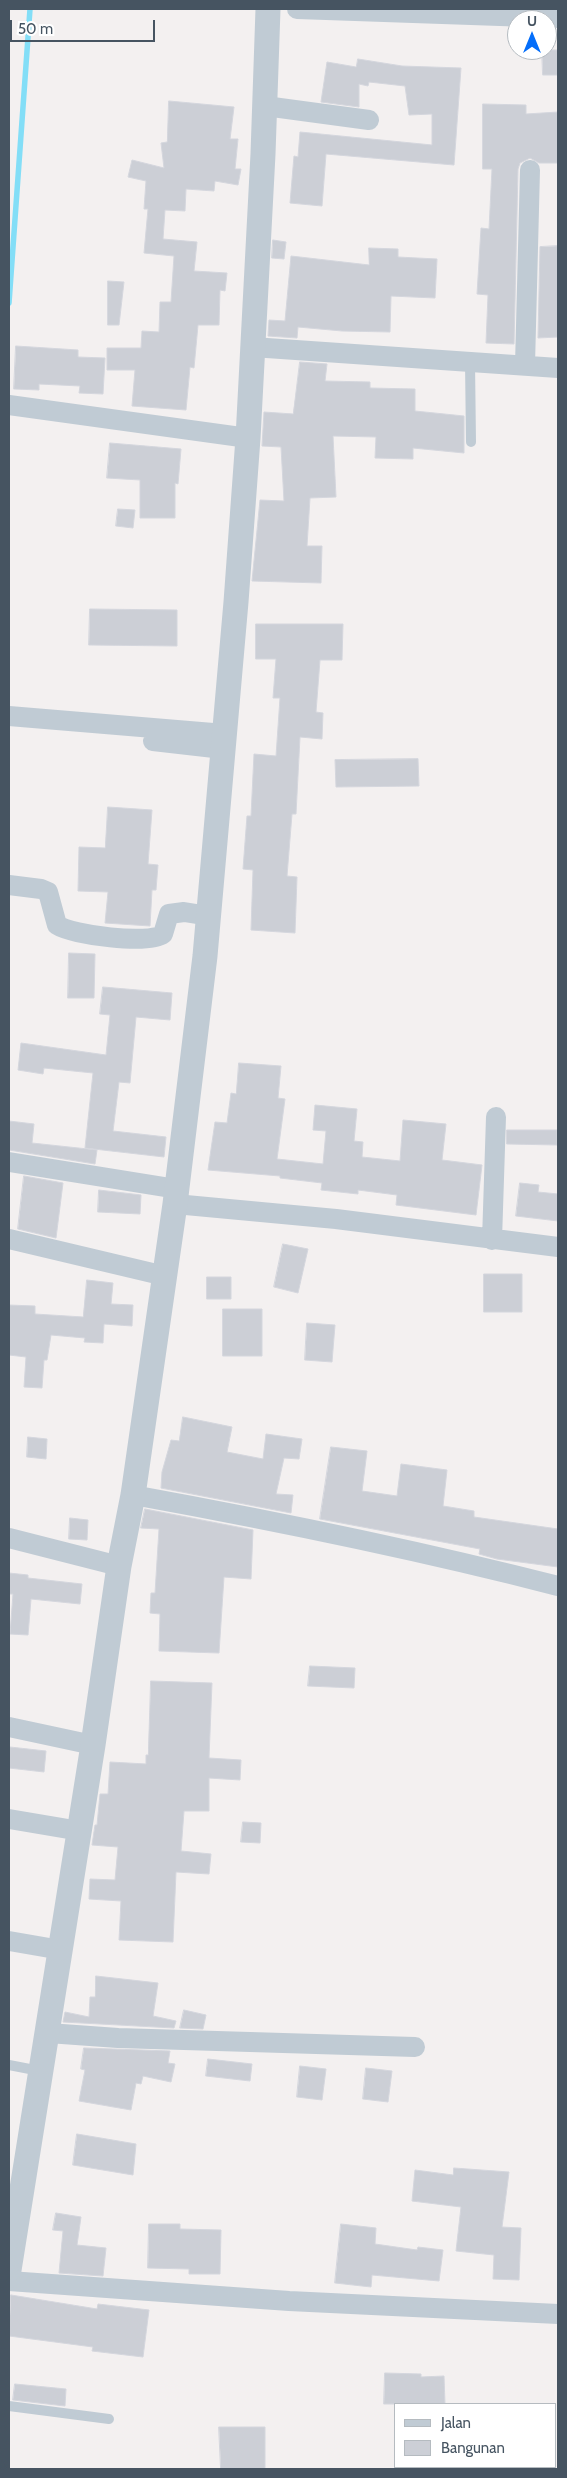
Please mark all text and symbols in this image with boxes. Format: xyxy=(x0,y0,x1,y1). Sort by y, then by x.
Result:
scale bar xyxy=(12,10,158,42)
north arrow xyxy=(507,10,557,60)
text: U xyxy=(527,12,537,30)
text: 50 m xyxy=(18,20,53,38)
legend xyxy=(394,2403,557,2468)
text: Jalan xyxy=(441,2414,471,2432)
text: Bangunan xyxy=(441,2439,505,2457)

